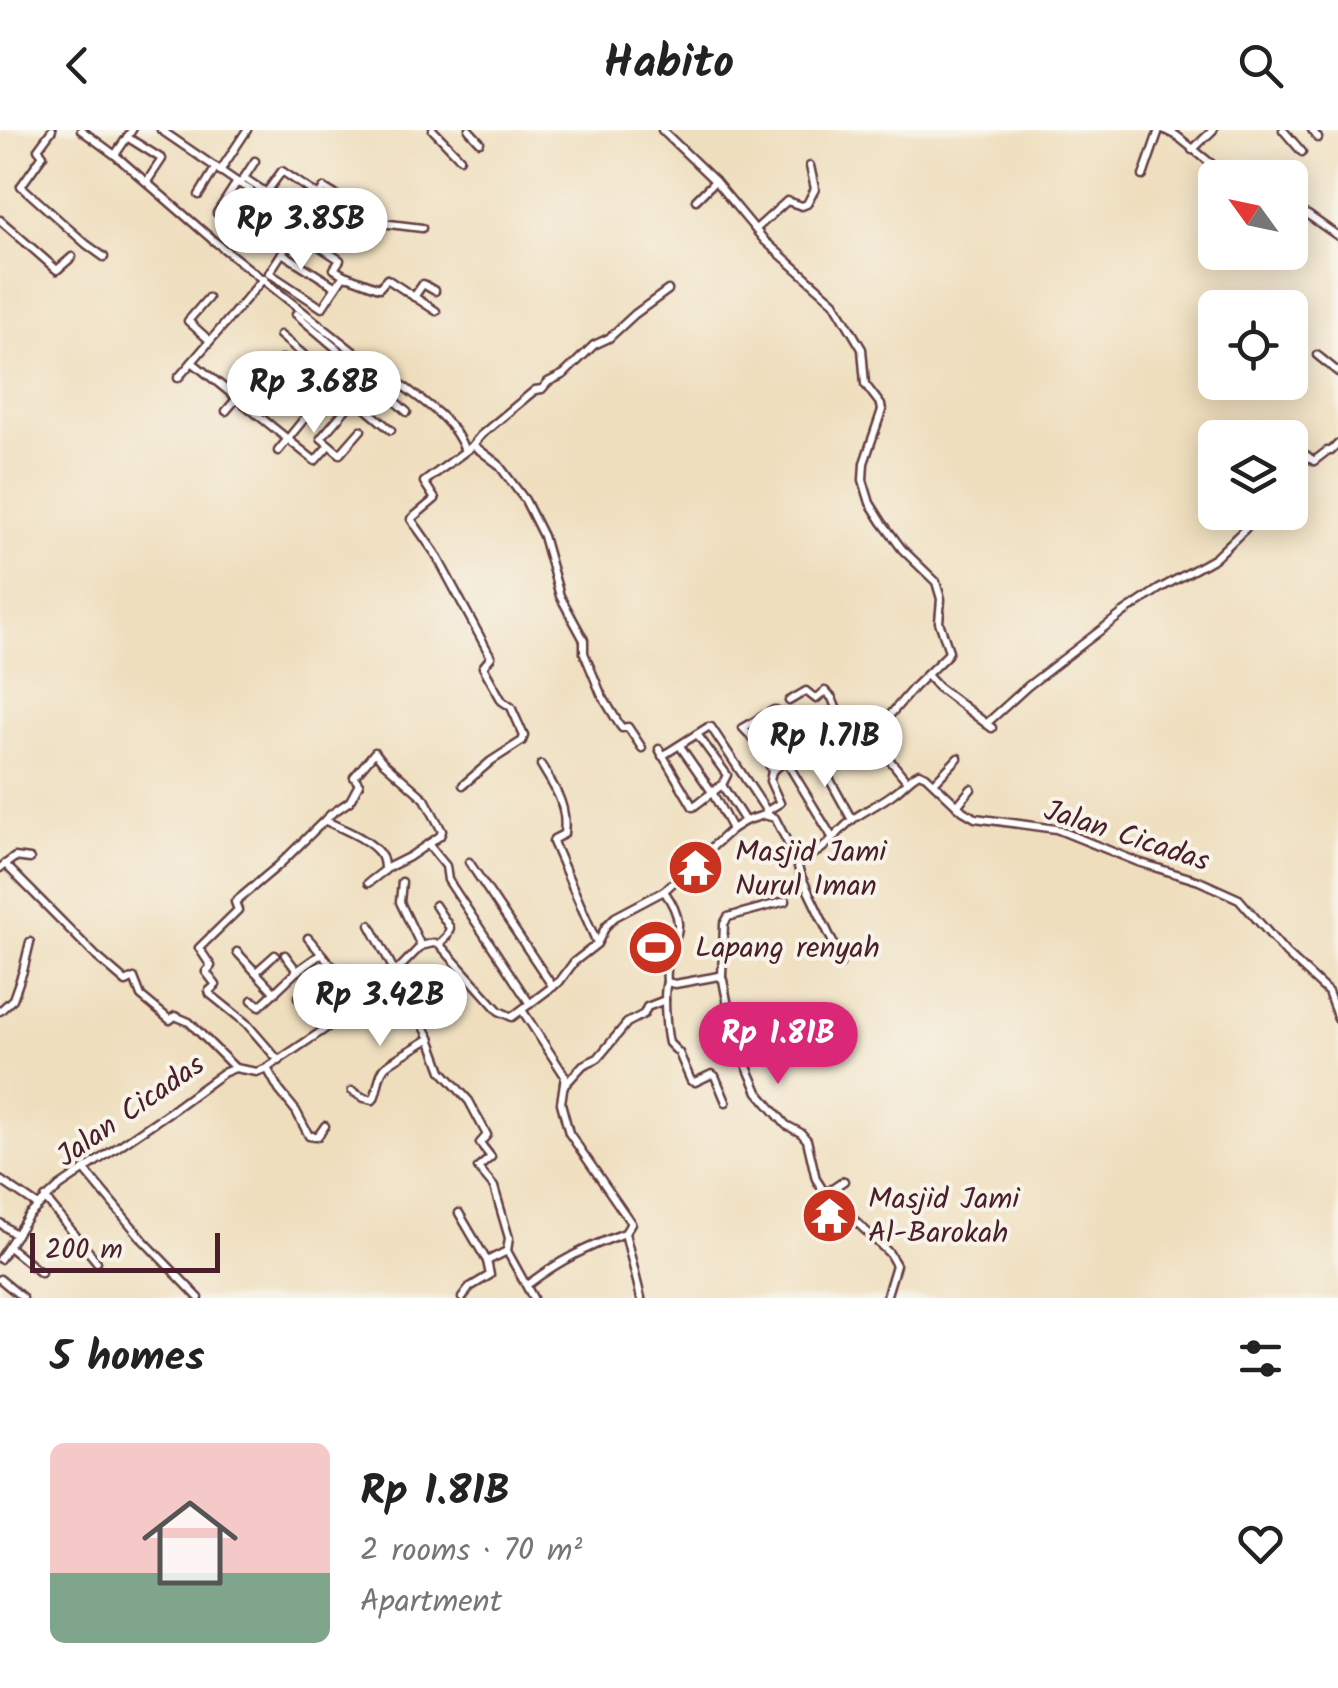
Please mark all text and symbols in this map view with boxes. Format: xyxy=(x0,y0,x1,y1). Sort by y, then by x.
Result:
text: Habito xyxy=(604,29,734,101)
icon: back xyxy=(50,38,105,93)
icon: search xyxy=(1233,38,1288,93)
north arrow xyxy=(1198,160,1308,270)
map controls xyxy=(1198,160,1308,530)
pin: Rp 3.85B xyxy=(198,188,404,273)
text: Rp 3.85B xyxy=(237,195,365,246)
button: locate xyxy=(1198,290,1308,400)
pin: Rp 3.68B xyxy=(211,351,417,436)
text: Rp 3.68B xyxy=(249,358,379,409)
button: layers xyxy=(1198,420,1308,530)
pin: Rp 1.71B xyxy=(722,705,928,790)
text: Rp 1.71B xyxy=(770,712,880,763)
street label: Jalan Cicadas xyxy=(1037,788,1216,886)
place label: Masjid Jami Nurul Iman xyxy=(735,829,888,911)
temple icon: Masjid Jami Nurul Iman xyxy=(666,838,726,898)
sports icon: Lapang renyah xyxy=(626,917,686,977)
place label: Lapang renyah xyxy=(695,925,880,973)
pin: Rp 3.42B xyxy=(277,964,483,1049)
text: Rp 3.42B xyxy=(315,971,445,1022)
pin: Rp 1.81B xyxy=(675,1002,881,1087)
text: Rp 1.81B xyxy=(721,1009,835,1060)
street label: Jalan Cicadas xyxy=(47,1043,215,1181)
place label: Masjid Jami Al-Barokah xyxy=(868,1176,1021,1258)
temple icon: Masjid Jami Al-Barokah xyxy=(799,1185,859,1245)
scale bar xyxy=(30,1228,220,1272)
text: 200 m xyxy=(45,1228,123,1273)
text: 5 homes xyxy=(50,1325,205,1392)
icon: filters xyxy=(1233,1331,1288,1386)
text: Rp 1.81B xyxy=(360,1459,510,1526)
icon: home xyxy=(130,1483,250,1603)
icon: heart xyxy=(1233,1516,1288,1571)
text: 2 rooms · 70 m² xyxy=(360,1526,582,1577)
text: Apartment xyxy=(360,1577,502,1628)

